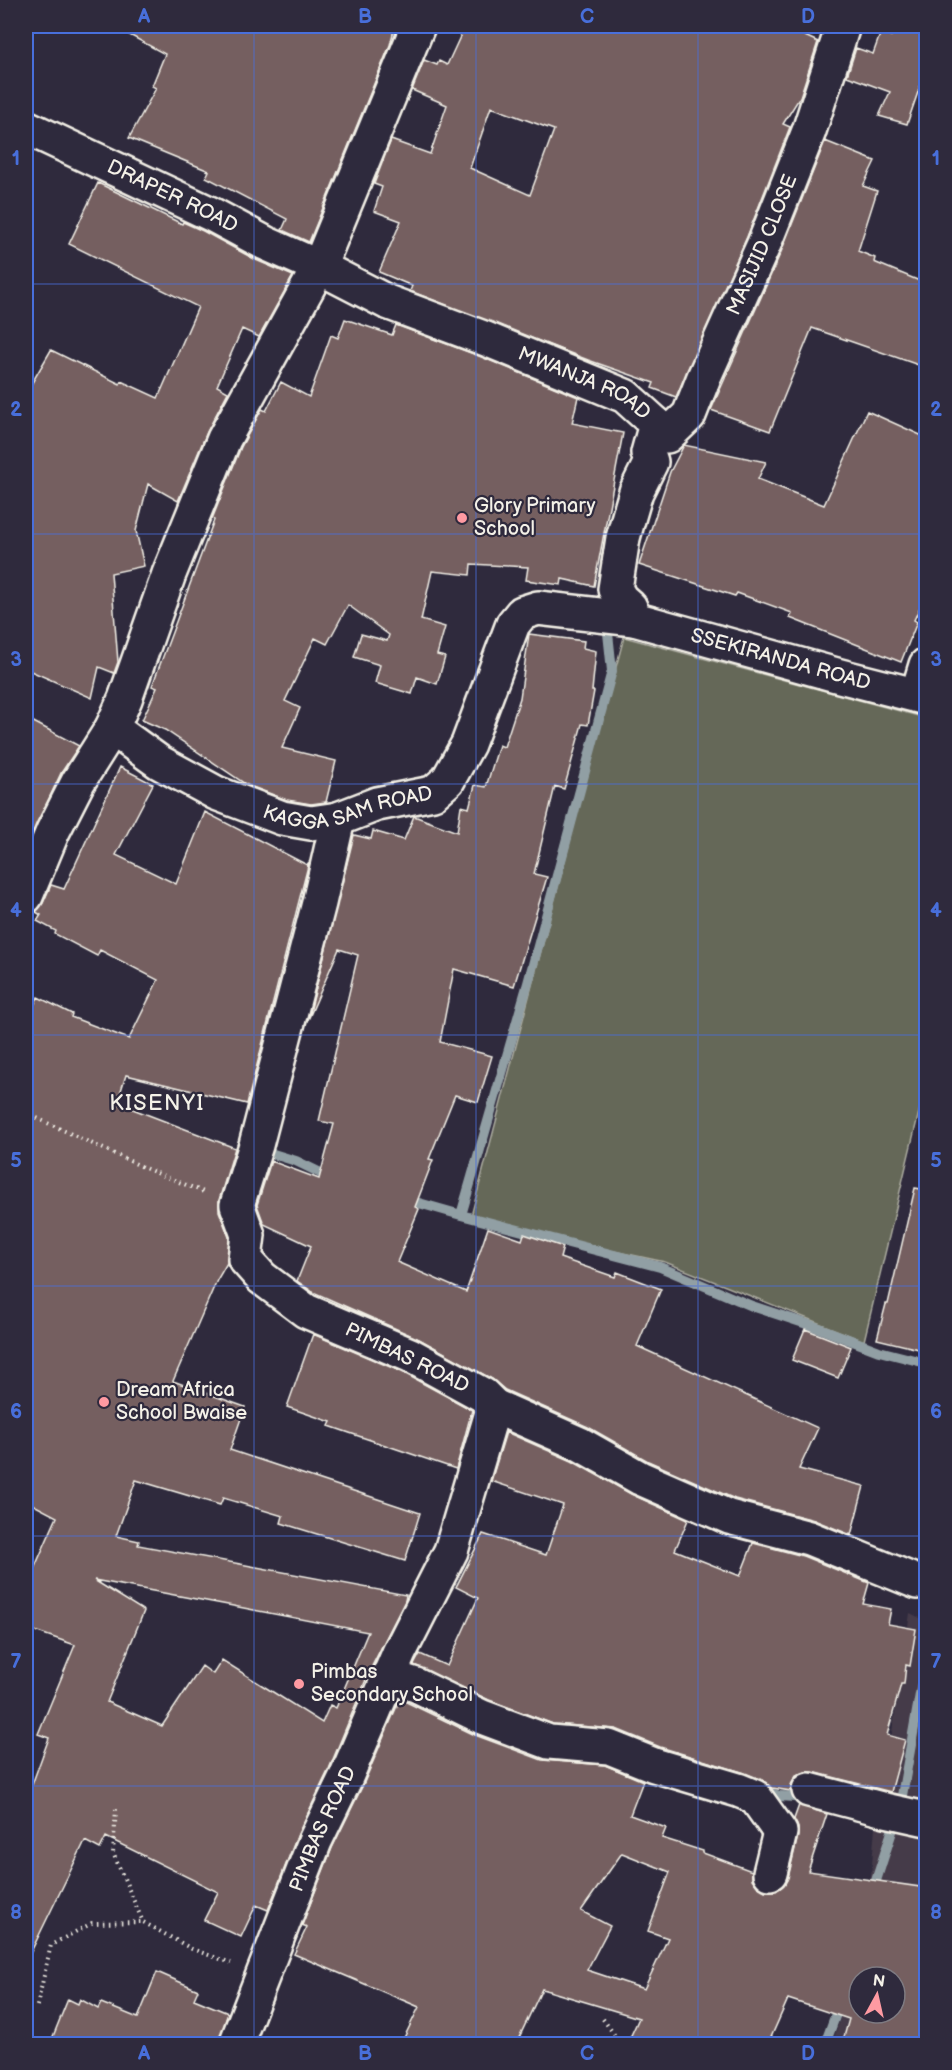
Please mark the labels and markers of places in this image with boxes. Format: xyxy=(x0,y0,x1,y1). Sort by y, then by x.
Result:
place label: Glory Primary School xyxy=(474,494,596,541)
marker: Glory Primary School xyxy=(455,511,469,525)
place label: Dream Africa School Bwaise xyxy=(116,1378,247,1425)
marker: Dream Africa School Bwaise xyxy=(97,1395,111,1409)
place label: Pimbas Secondary School xyxy=(311,1660,473,1707)
marker: Pimbas Secondary School xyxy=(292,1677,306,1691)

